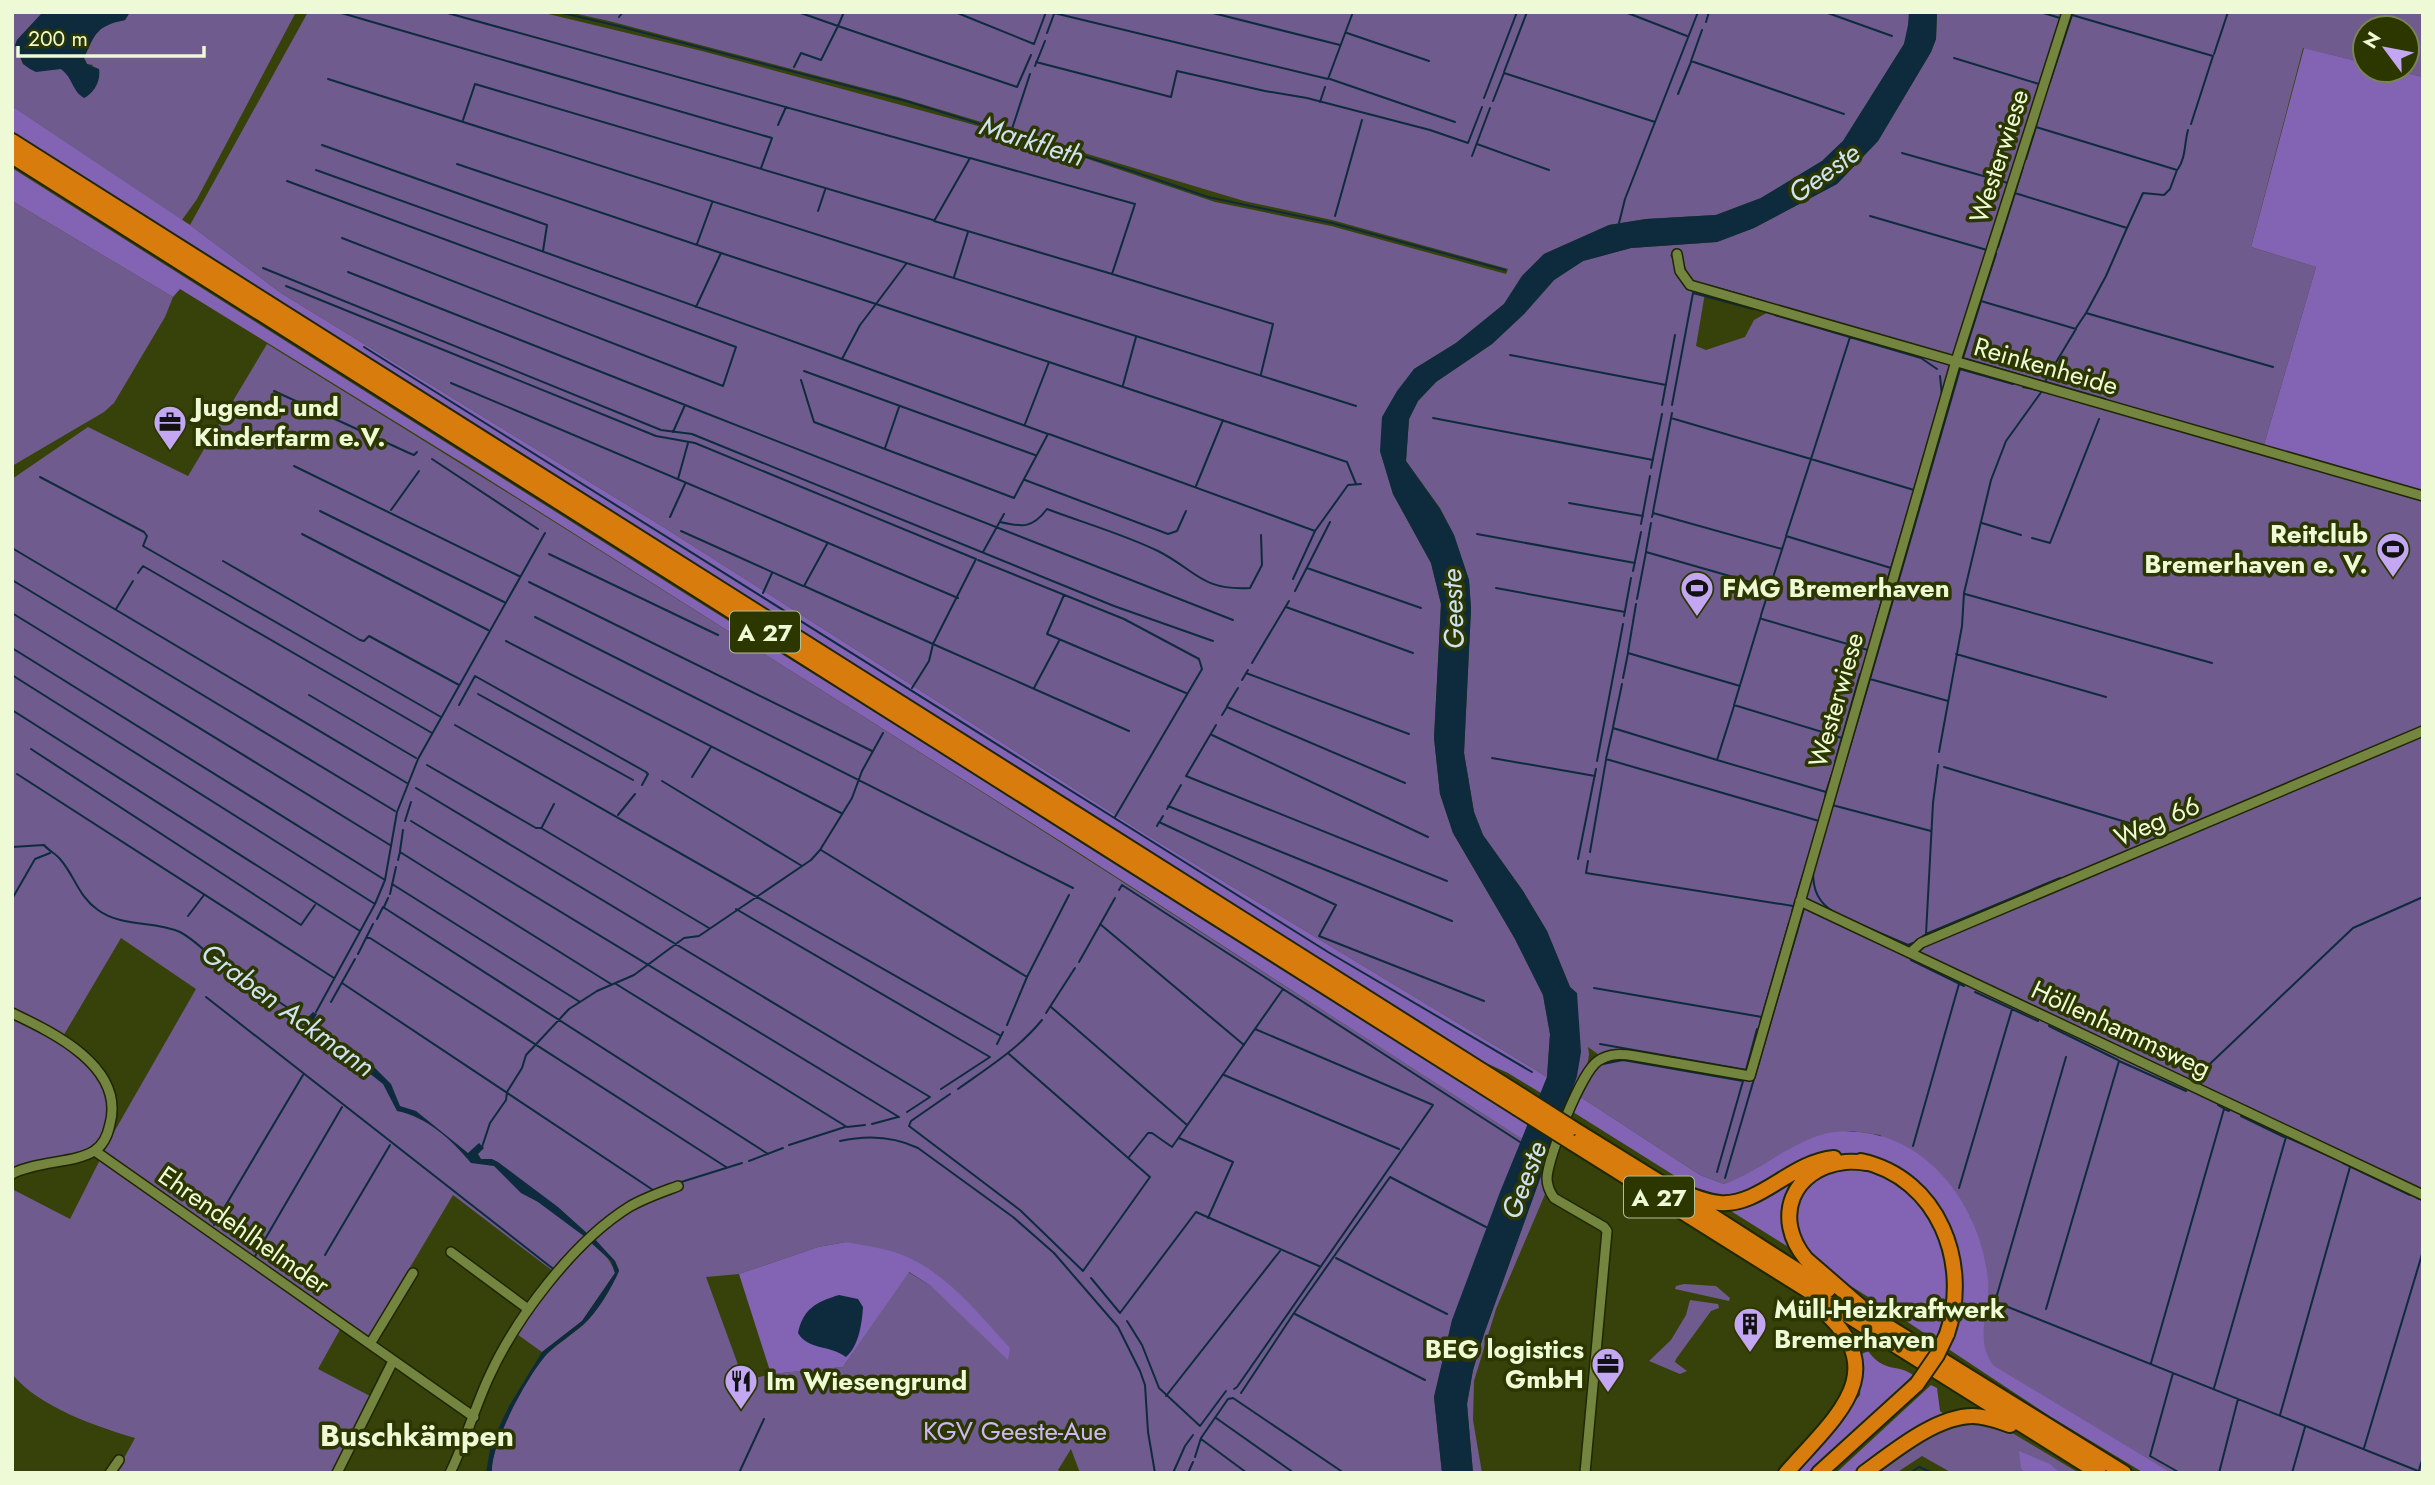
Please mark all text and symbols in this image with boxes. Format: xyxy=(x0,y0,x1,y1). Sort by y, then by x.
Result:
scale bar xyxy=(18,14,203,58)
north arrow xyxy=(2351,14,2421,84)
text: 200 m xyxy=(28,24,88,54)
text: N xyxy=(2357,27,2387,54)
street label: Westerwiese xyxy=(1960,84,2038,228)
water label: Markfleth xyxy=(975,105,1089,177)
water label: Geeste xyxy=(1779,133,1869,213)
street label: Reinkenheide xyxy=(1969,327,2123,405)
place label: Jugend- und Kinderfarm e.V. xyxy=(189,388,386,456)
office icon: Jugend- und Kinderfarm e.V. xyxy=(151,403,189,452)
place label: Reitclub Bremerhaven e. V. xyxy=(2144,515,2368,583)
sports icon: Reitclub Bremerhaven e. V. xyxy=(2374,530,2412,579)
water label: Geeste xyxy=(1431,568,1475,650)
sports icon: FMG Bremerhaven xyxy=(1678,569,1716,618)
place label: FMG Bremerhaven xyxy=(1722,569,1950,607)
road number: A 27 xyxy=(730,612,800,652)
street label: Westerwiese xyxy=(1799,628,1873,772)
street label: Weg 66 xyxy=(2108,786,2206,856)
water label: Graben Ackmann xyxy=(193,933,383,1087)
street label: Höllenhammsweg xyxy=(2025,971,2217,1087)
water label: Geeste xyxy=(1490,1135,1558,1225)
street label: Ehrendehlhelmder xyxy=(150,1157,338,1303)
road number: A 27 xyxy=(1624,1176,1694,1218)
place label: Müll-Heizkraftwerk Bremerhaven xyxy=(1774,1290,2005,1358)
building icon: Müll-Heizkraftwerk Bremerhaven xyxy=(1731,1305,1769,1354)
place label: BEG logistics GmbH xyxy=(1425,1330,1584,1398)
office icon: BEG logistics GmbH xyxy=(1589,1345,1627,1394)
restaurant icon: Im Wiesengrund xyxy=(722,1362,760,1411)
place label: Im Wiesengrund xyxy=(766,1362,967,1400)
park label: KGV Geeste-Aue xyxy=(923,1412,1107,1450)
district label: Buschkämpen xyxy=(320,1414,514,1457)

